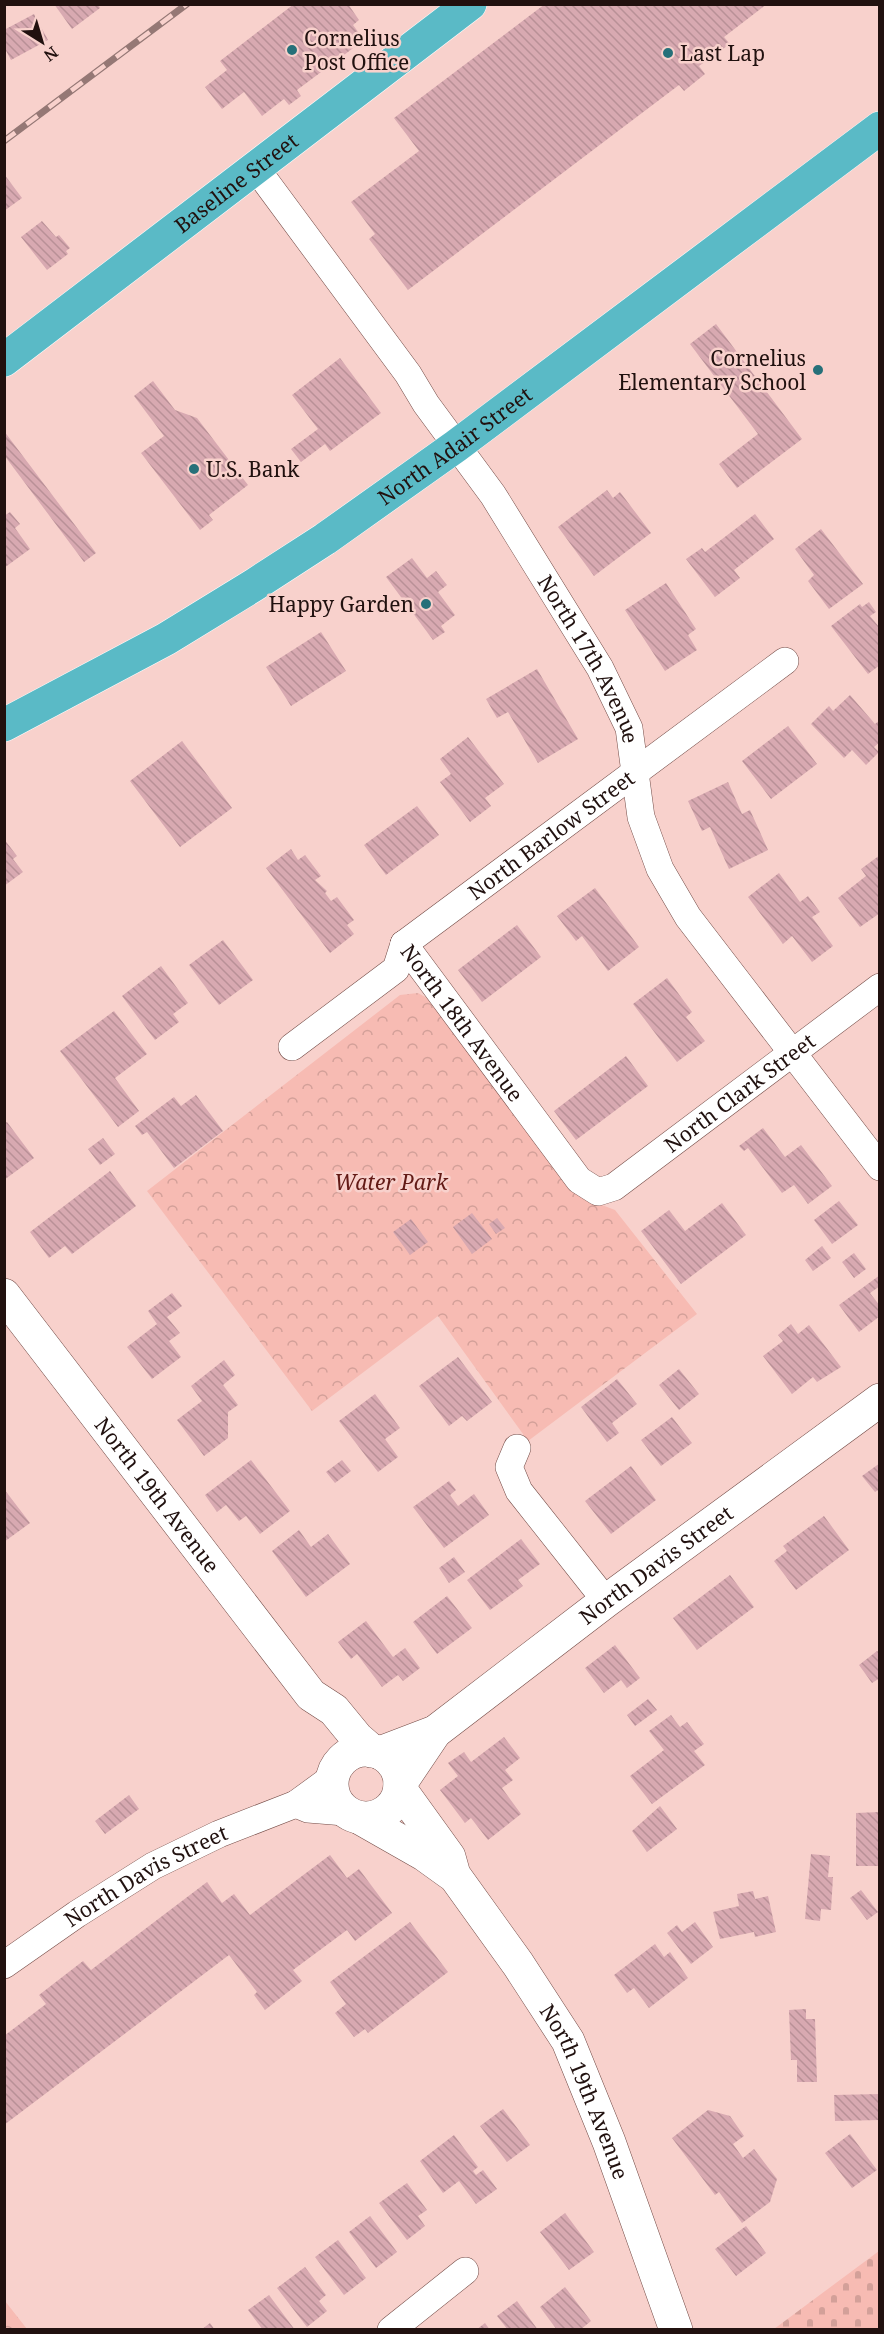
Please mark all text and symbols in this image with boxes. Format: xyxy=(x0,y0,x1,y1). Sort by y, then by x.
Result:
north arrow xyxy=(12,12,72,72)
place label: Cornelius Post Office xyxy=(304,24,409,76)
place label: Last Lap xyxy=(680,39,765,67)
text: N xyxy=(39,41,63,67)
marker: Cornelius Post Office xyxy=(285,43,299,57)
marker: Last Lap xyxy=(661,46,675,60)
street label: Baseline Street xyxy=(169,127,304,239)
place label: Cornelius Elementary School xyxy=(618,344,806,396)
marker: Cornelius Elementary School xyxy=(811,363,825,377)
street label: North Adair Street xyxy=(372,380,537,511)
place label: U.S. Bank xyxy=(206,455,300,483)
marker: U.S. Bank xyxy=(187,462,201,476)
street label: North 17th Avenue xyxy=(532,569,645,745)
place label: Happy Garden xyxy=(268,590,414,618)
marker: Happy Garden xyxy=(419,597,433,611)
street label: North Barlow Street xyxy=(462,764,640,906)
street label: North 18th Avenue xyxy=(395,938,530,1107)
street label: North Clark Street xyxy=(658,1027,821,1159)
park label: Water Park xyxy=(334,1168,449,1196)
street label: North 19th Avenue xyxy=(89,1411,226,1578)
street label: North Davis Street xyxy=(573,1499,738,1631)
street label: North Davis Street xyxy=(58,1818,231,1933)
street label: North 19th Avenue xyxy=(534,1999,635,2183)

